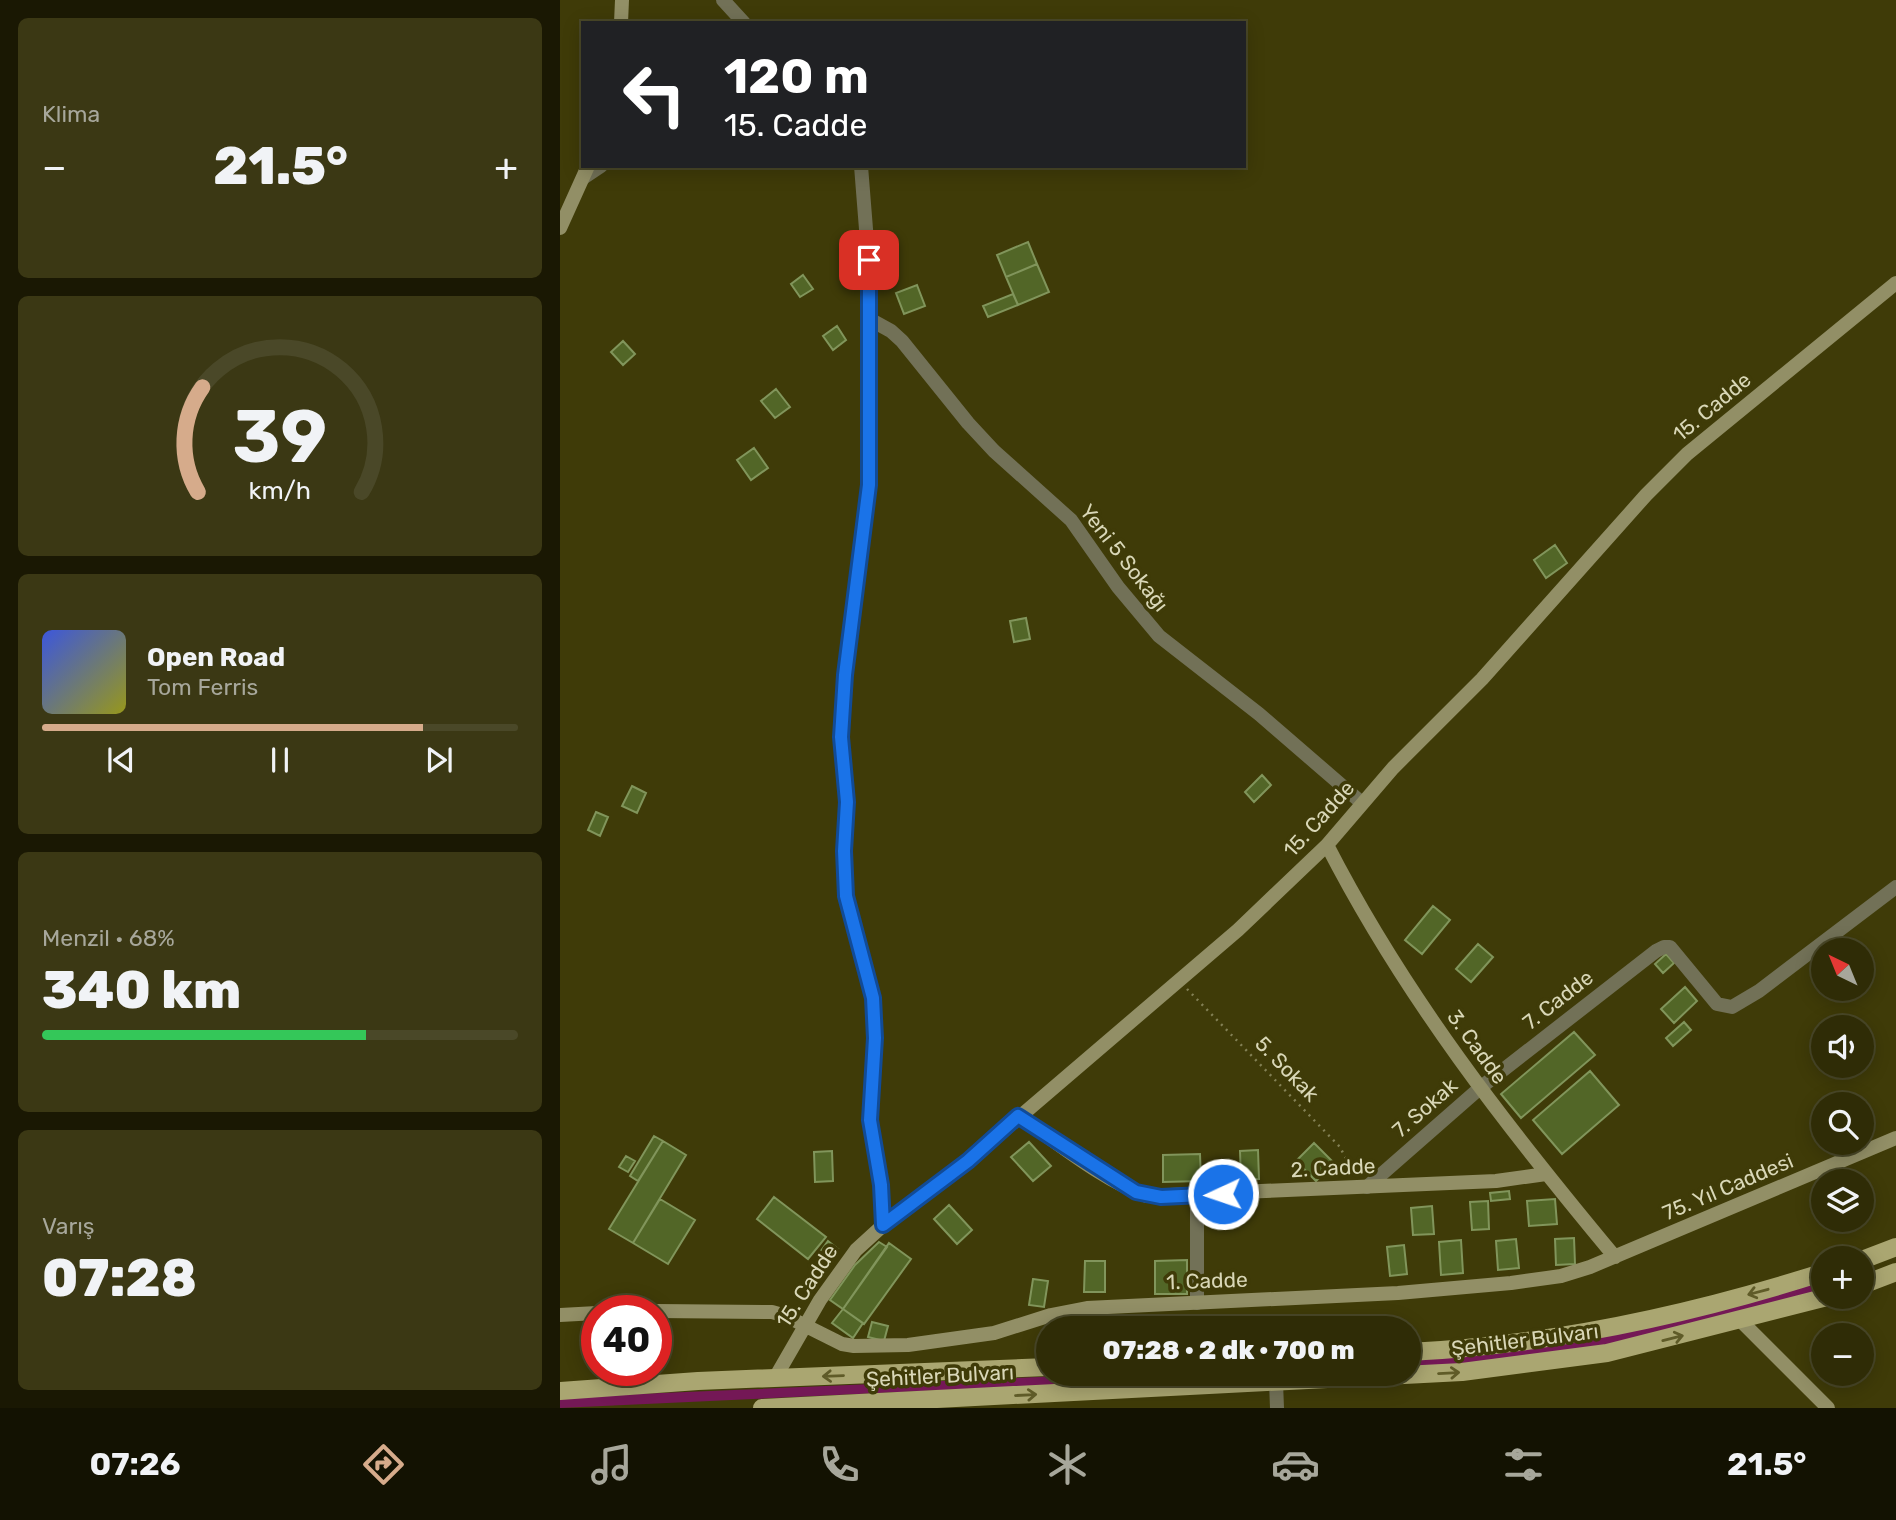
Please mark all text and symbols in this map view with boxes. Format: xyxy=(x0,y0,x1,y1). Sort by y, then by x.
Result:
text: 120 m xyxy=(724,47,869,105)
icon: left xyxy=(609,49,700,140)
text: Klima xyxy=(42,100,100,128)
text: 15. Cadde xyxy=(724,106,867,144)
text: 21.5° xyxy=(213,135,348,197)
text: − xyxy=(42,144,67,190)
text: + xyxy=(494,144,518,190)
pin xyxy=(839,230,899,290)
icon: arrive xyxy=(850,241,888,279)
street label: 15. Cadde xyxy=(1668,367,1756,446)
text: 39 xyxy=(233,394,327,480)
text: km/h xyxy=(249,476,311,505)
street label: Yeni 5 Sokağı xyxy=(1075,499,1174,616)
text: Open Road xyxy=(147,642,285,673)
text: Tom Ferris xyxy=(147,673,258,701)
icon: previous xyxy=(102,741,140,779)
icon: pause xyxy=(261,741,299,779)
icon: next xyxy=(420,741,458,779)
street label: 15. Cadde xyxy=(1278,775,1359,862)
text: Menzil · 68% xyxy=(42,924,175,952)
north arrow xyxy=(1811,938,1874,1001)
map controls xyxy=(1811,938,1874,1386)
text: 340 km xyxy=(42,959,241,1021)
street label: 7. Cadde xyxy=(1518,964,1598,1035)
street label: 3. Cadde xyxy=(1442,1005,1513,1089)
button: sound xyxy=(1811,1015,1874,1078)
street label: 5. Sokak xyxy=(1250,1031,1325,1107)
street label: 7. Sokak xyxy=(1387,1072,1462,1143)
button: search xyxy=(1811,1092,1874,1155)
street label: 75. Yıl Caddesi xyxy=(1659,1148,1797,1225)
street label: 2. Cadde xyxy=(1290,1153,1376,1182)
position arrow xyxy=(1186,1157,1260,1231)
button: layers xyxy=(1811,1169,1874,1232)
text: Varış xyxy=(42,1212,95,1240)
street label: 15. Cadde xyxy=(770,1239,843,1332)
button: + xyxy=(1811,1246,1874,1309)
text: 07:28 xyxy=(42,1247,197,1309)
street label: 1. Cadde xyxy=(1166,1267,1248,1294)
one-way arrow xyxy=(1747,1286,1769,1299)
speed limit sign: 40 xyxy=(581,1295,672,1386)
street label: Şehitler Bulvarı xyxy=(1450,1318,1600,1361)
button: − xyxy=(1811,1323,1874,1386)
one-way arrow xyxy=(1661,1331,1684,1344)
text: 07:28 · 2 dk · 700 m xyxy=(1102,1335,1355,1366)
street label: Şehitler Bulvarı xyxy=(865,1359,1015,1392)
one-way arrow xyxy=(1437,1366,1459,1379)
one-way arrow xyxy=(822,1370,845,1383)
one-way arrow xyxy=(1014,1388,1036,1401)
icon: directions xyxy=(359,1440,408,1489)
icon: music xyxy=(587,1440,636,1489)
icon: phone xyxy=(815,1440,864,1489)
icon: climate xyxy=(1043,1440,1092,1489)
icon: car xyxy=(1271,1440,1320,1489)
icon: filters xyxy=(1499,1440,1548,1489)
text: 07:26 xyxy=(89,1445,181,1483)
text: 21.5° xyxy=(1727,1445,1807,1483)

